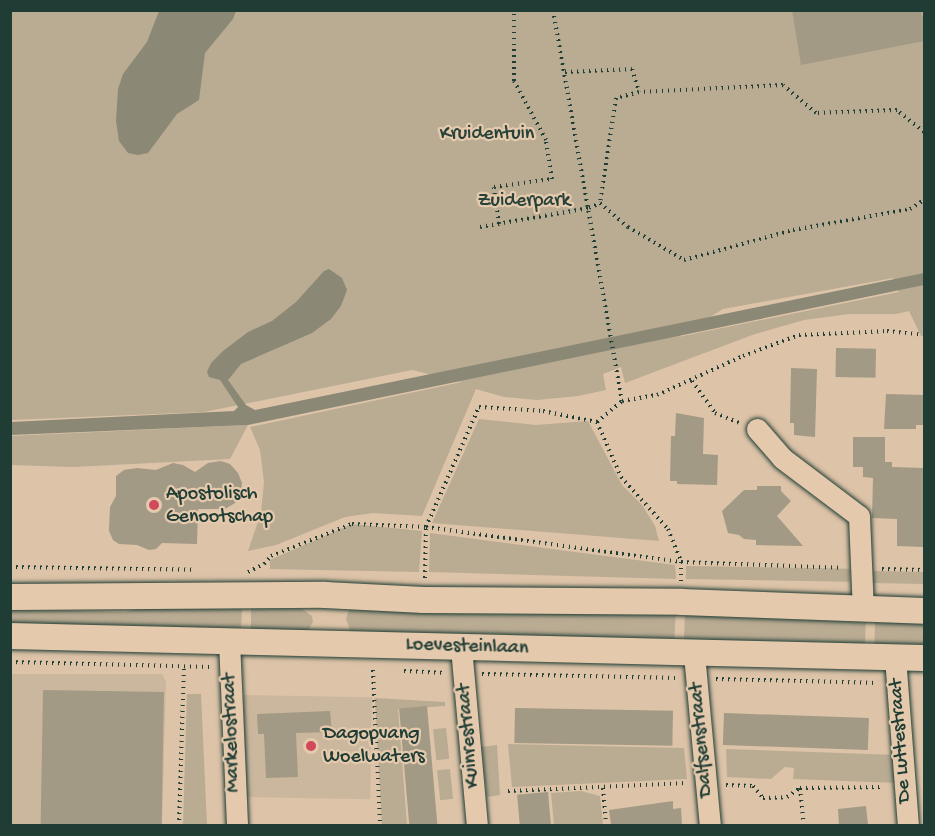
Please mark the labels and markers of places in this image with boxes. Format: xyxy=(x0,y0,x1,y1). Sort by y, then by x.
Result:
place label: Apostolisch Genootschap xyxy=(166,482,273,529)
marker: Apostolisch Genootschap xyxy=(147,498,161,512)
place label: Dagopvang Woelwaters xyxy=(323,722,425,769)
marker: Dagopvang Woelwaters xyxy=(304,739,318,753)

